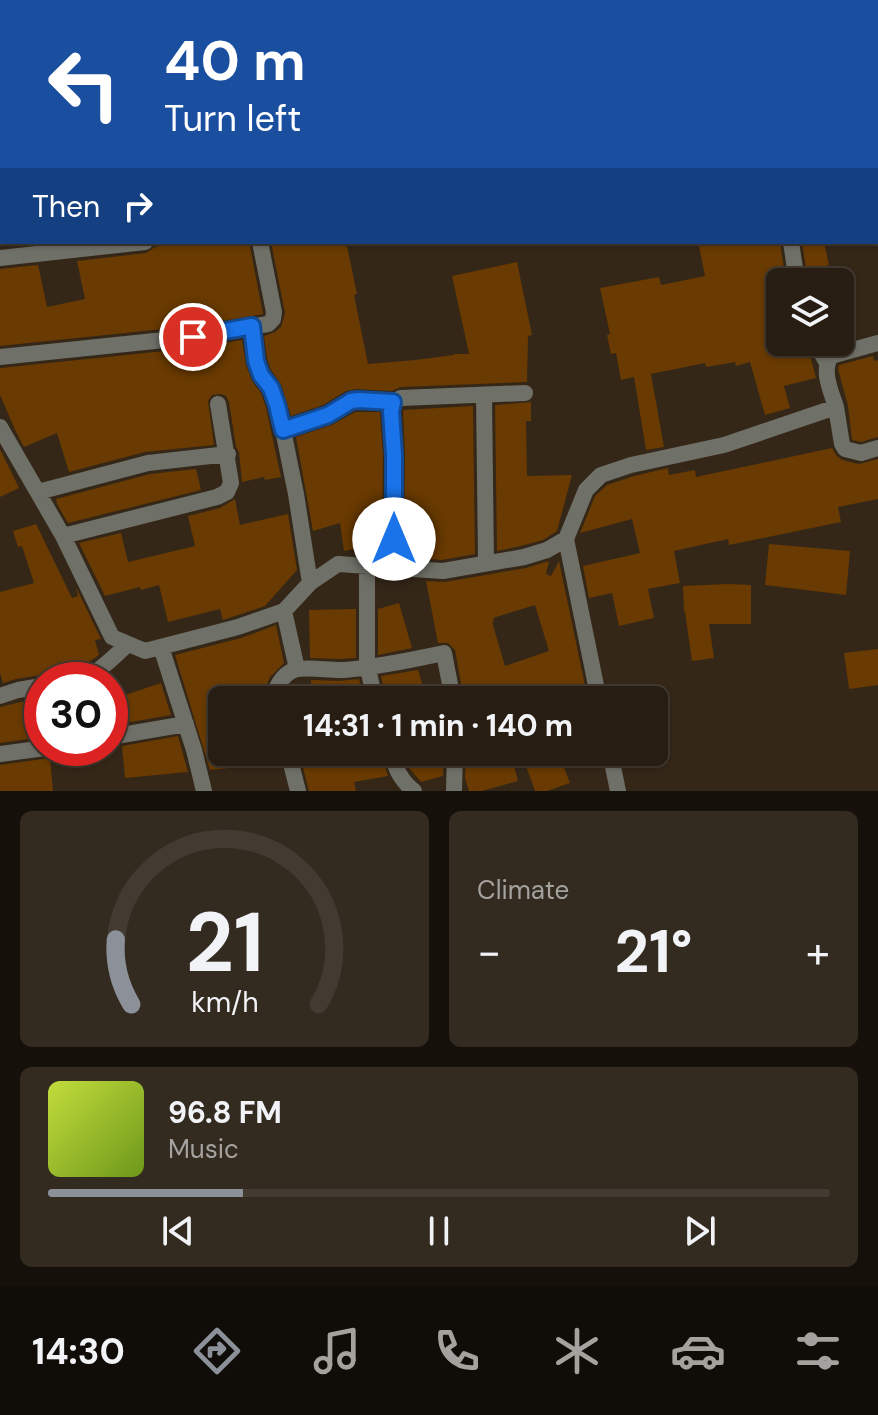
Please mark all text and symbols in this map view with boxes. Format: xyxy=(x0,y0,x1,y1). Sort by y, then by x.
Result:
text: 40 m xyxy=(164,24,306,97)
icon: left xyxy=(32,32,136,136)
text: Turn left xyxy=(164,95,301,142)
icon: right xyxy=(116,184,160,228)
text: Then xyxy=(32,187,100,226)
map controls xyxy=(766,268,854,356)
button: layers xyxy=(766,268,854,356)
pin xyxy=(159,303,227,371)
icon: arrive xyxy=(171,315,215,359)
position arrow xyxy=(352,497,436,581)
speed limit sign: 30 xyxy=(24,662,128,766)
text: 14:31 · 1 min · 140 m xyxy=(303,706,573,745)
text: Climate xyxy=(477,873,569,907)
text: 21 xyxy=(185,888,264,997)
text: 21° xyxy=(614,912,693,991)
text: − xyxy=(477,923,501,981)
text: + xyxy=(806,923,830,981)
text: km/h xyxy=(191,984,258,1021)
text: 96.8 FM xyxy=(168,1093,282,1132)
text: Music xyxy=(168,1132,239,1166)
icon: previous xyxy=(156,1209,200,1253)
icon: pause xyxy=(417,1209,461,1253)
icon: next xyxy=(678,1209,722,1253)
icon: directions xyxy=(189,1323,245,1379)
icon: music xyxy=(309,1323,365,1379)
icon: phone xyxy=(429,1323,485,1379)
icon: climate xyxy=(549,1323,605,1379)
icon: car xyxy=(670,1323,726,1379)
icon: filters xyxy=(790,1323,846,1379)
text: 14:30 xyxy=(32,1328,125,1375)

